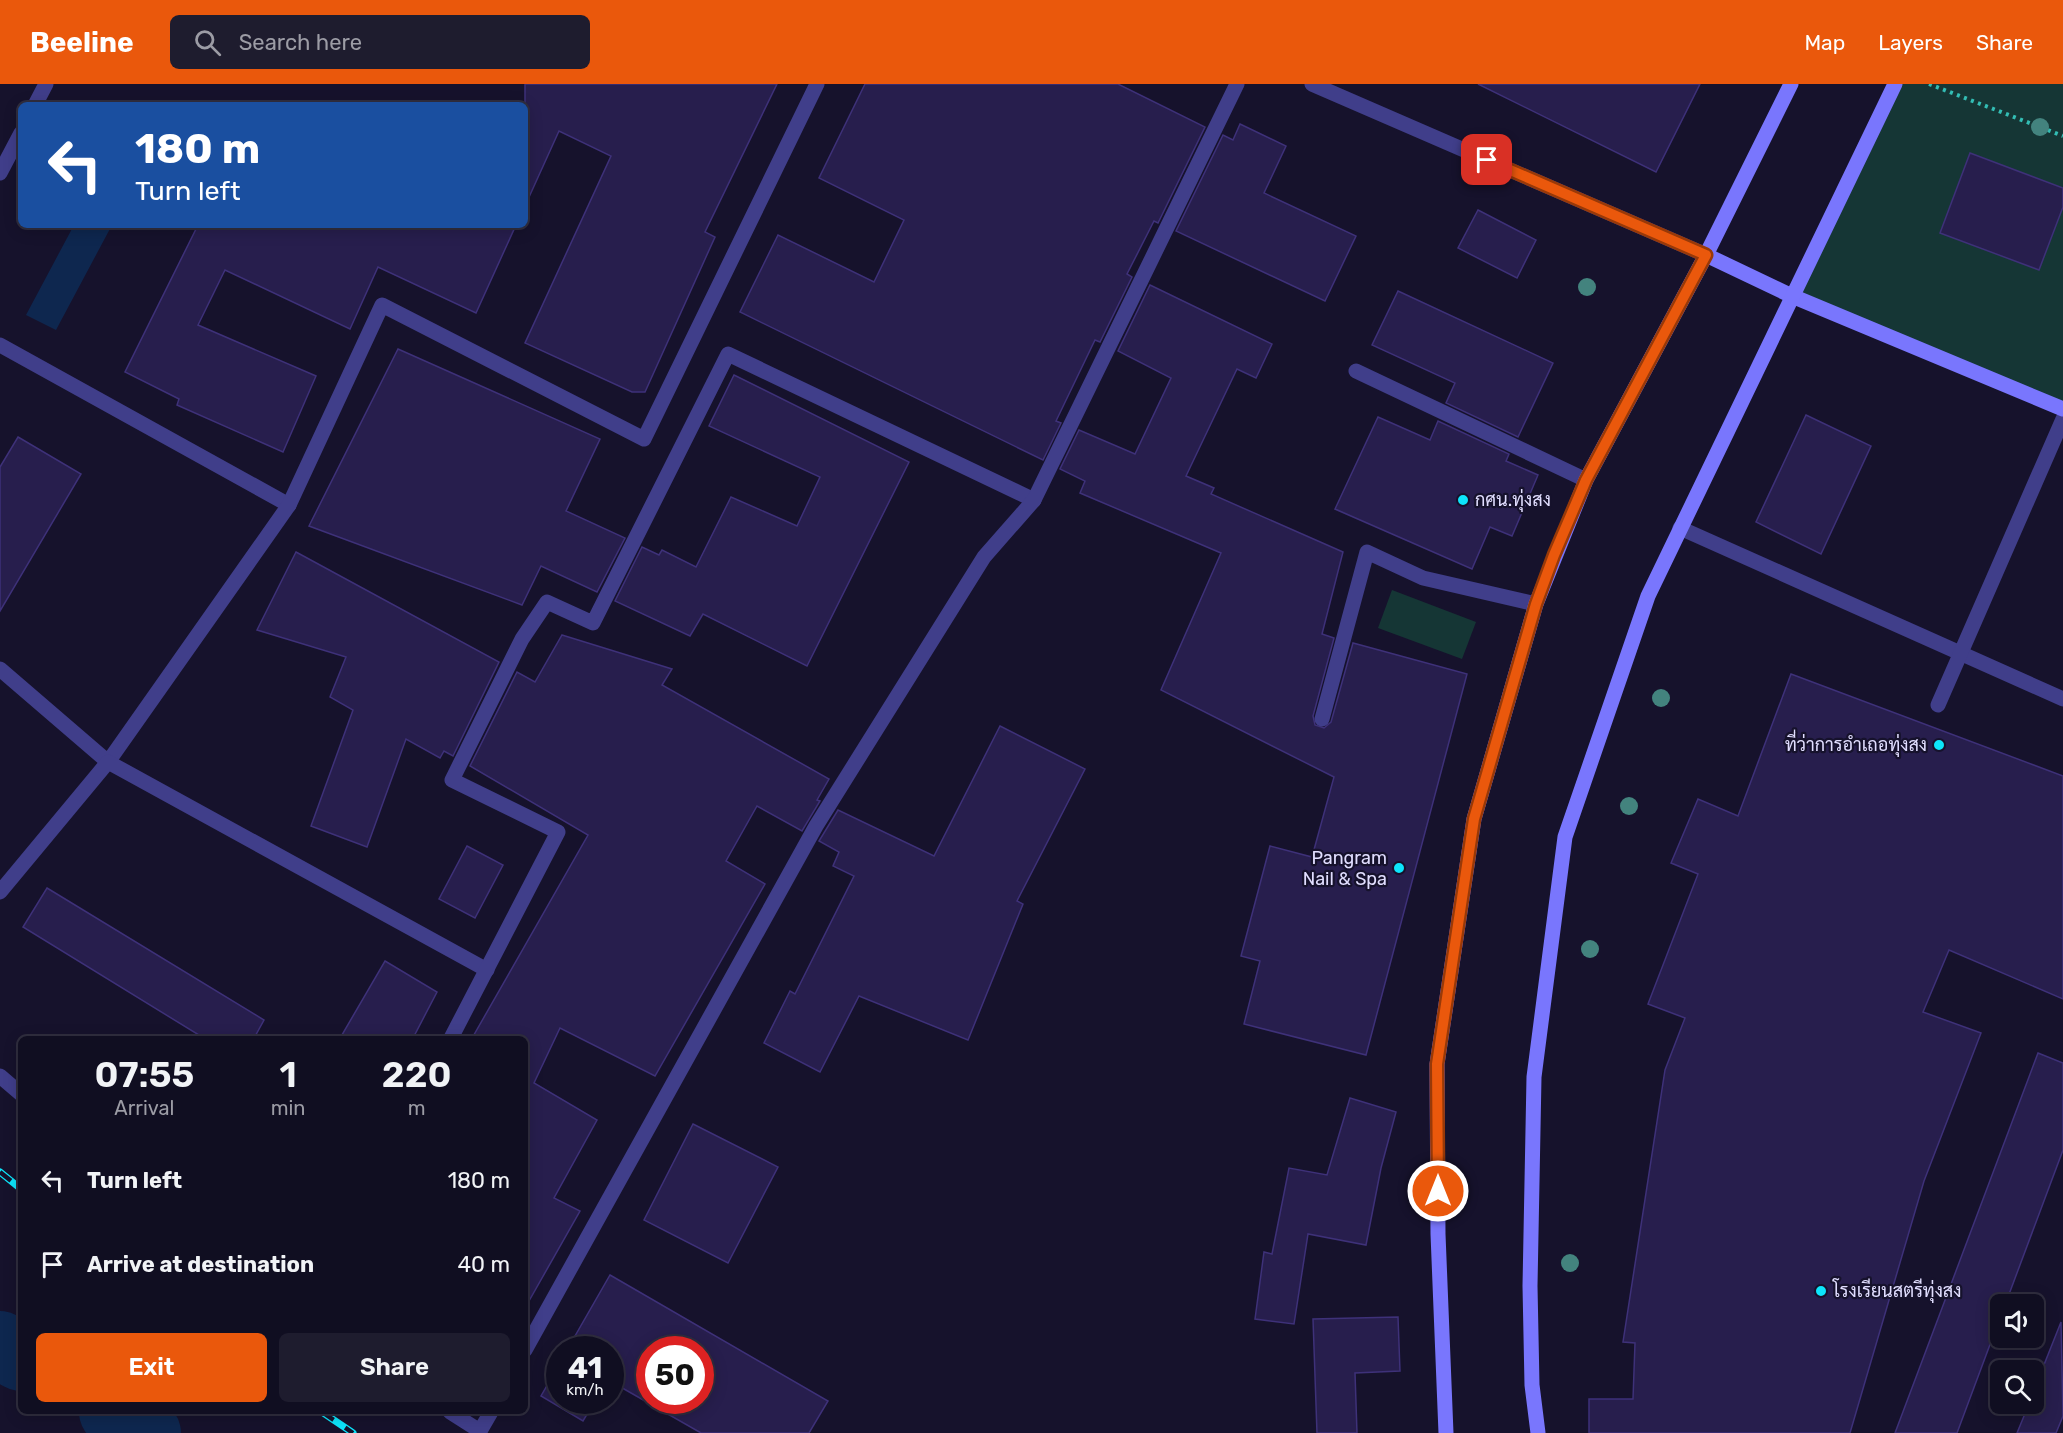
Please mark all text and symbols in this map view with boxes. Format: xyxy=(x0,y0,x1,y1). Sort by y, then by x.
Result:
search box xyxy=(170,15,590,69)
text: Beeline xyxy=(30,26,134,59)
icon: search xyxy=(191,26,224,59)
text: Search here xyxy=(239,29,362,56)
text: Map xyxy=(1804,30,1845,55)
text: Layers xyxy=(1878,30,1943,55)
text: Share xyxy=(1976,30,2033,55)
text: 180 m xyxy=(135,124,260,174)
icon: left xyxy=(36,126,114,204)
pin xyxy=(1461,134,1512,185)
icon: arrive xyxy=(1470,143,1503,176)
text: Turn left xyxy=(135,175,240,207)
place label: กศน.ทุ่งสง xyxy=(1475,488,1551,512)
marker: กศน.ทุ่งสง xyxy=(1456,493,1470,507)
place label: ที่ว่าการอำเถอทุ่งสง xyxy=(1785,729,1927,757)
marker: ที่ว่าการอำเถอทุ่งสง xyxy=(1932,738,1946,752)
place label: Pangram Nail & Spa xyxy=(1303,847,1387,890)
marker: Pangram Nail & Spa xyxy=(1392,861,1406,875)
text: 07:55 xyxy=(94,1053,194,1096)
text: 1 xyxy=(279,1053,297,1096)
text: 220 xyxy=(382,1053,452,1096)
text: Arrival xyxy=(114,1096,174,1120)
text: min xyxy=(271,1096,305,1120)
text: m xyxy=(408,1096,426,1120)
position arrow xyxy=(1406,1159,1470,1223)
icon: left xyxy=(36,1164,69,1197)
text: Turn left xyxy=(87,1167,182,1194)
text: 180 m xyxy=(448,1167,510,1194)
icon: arrive xyxy=(36,1248,69,1281)
text: Arrive at destination xyxy=(87,1251,314,1278)
text: 40 m xyxy=(457,1251,510,1278)
place label: โรงเรียนสตรีทุ่งสง xyxy=(1832,1278,1961,1303)
marker: โรงเรียนสตรีทุ่งสง xyxy=(1814,1284,1828,1298)
map controls xyxy=(1990,1294,2044,1414)
button: sound xyxy=(1990,1294,2044,1348)
button: Exit xyxy=(36,1333,267,1402)
button: Share xyxy=(279,1333,510,1402)
speed limit sign: 50 xyxy=(636,1336,714,1414)
text: 41 xyxy=(568,1350,602,1386)
button: search xyxy=(1990,1360,2044,1414)
text: km/h xyxy=(566,1381,604,1399)

